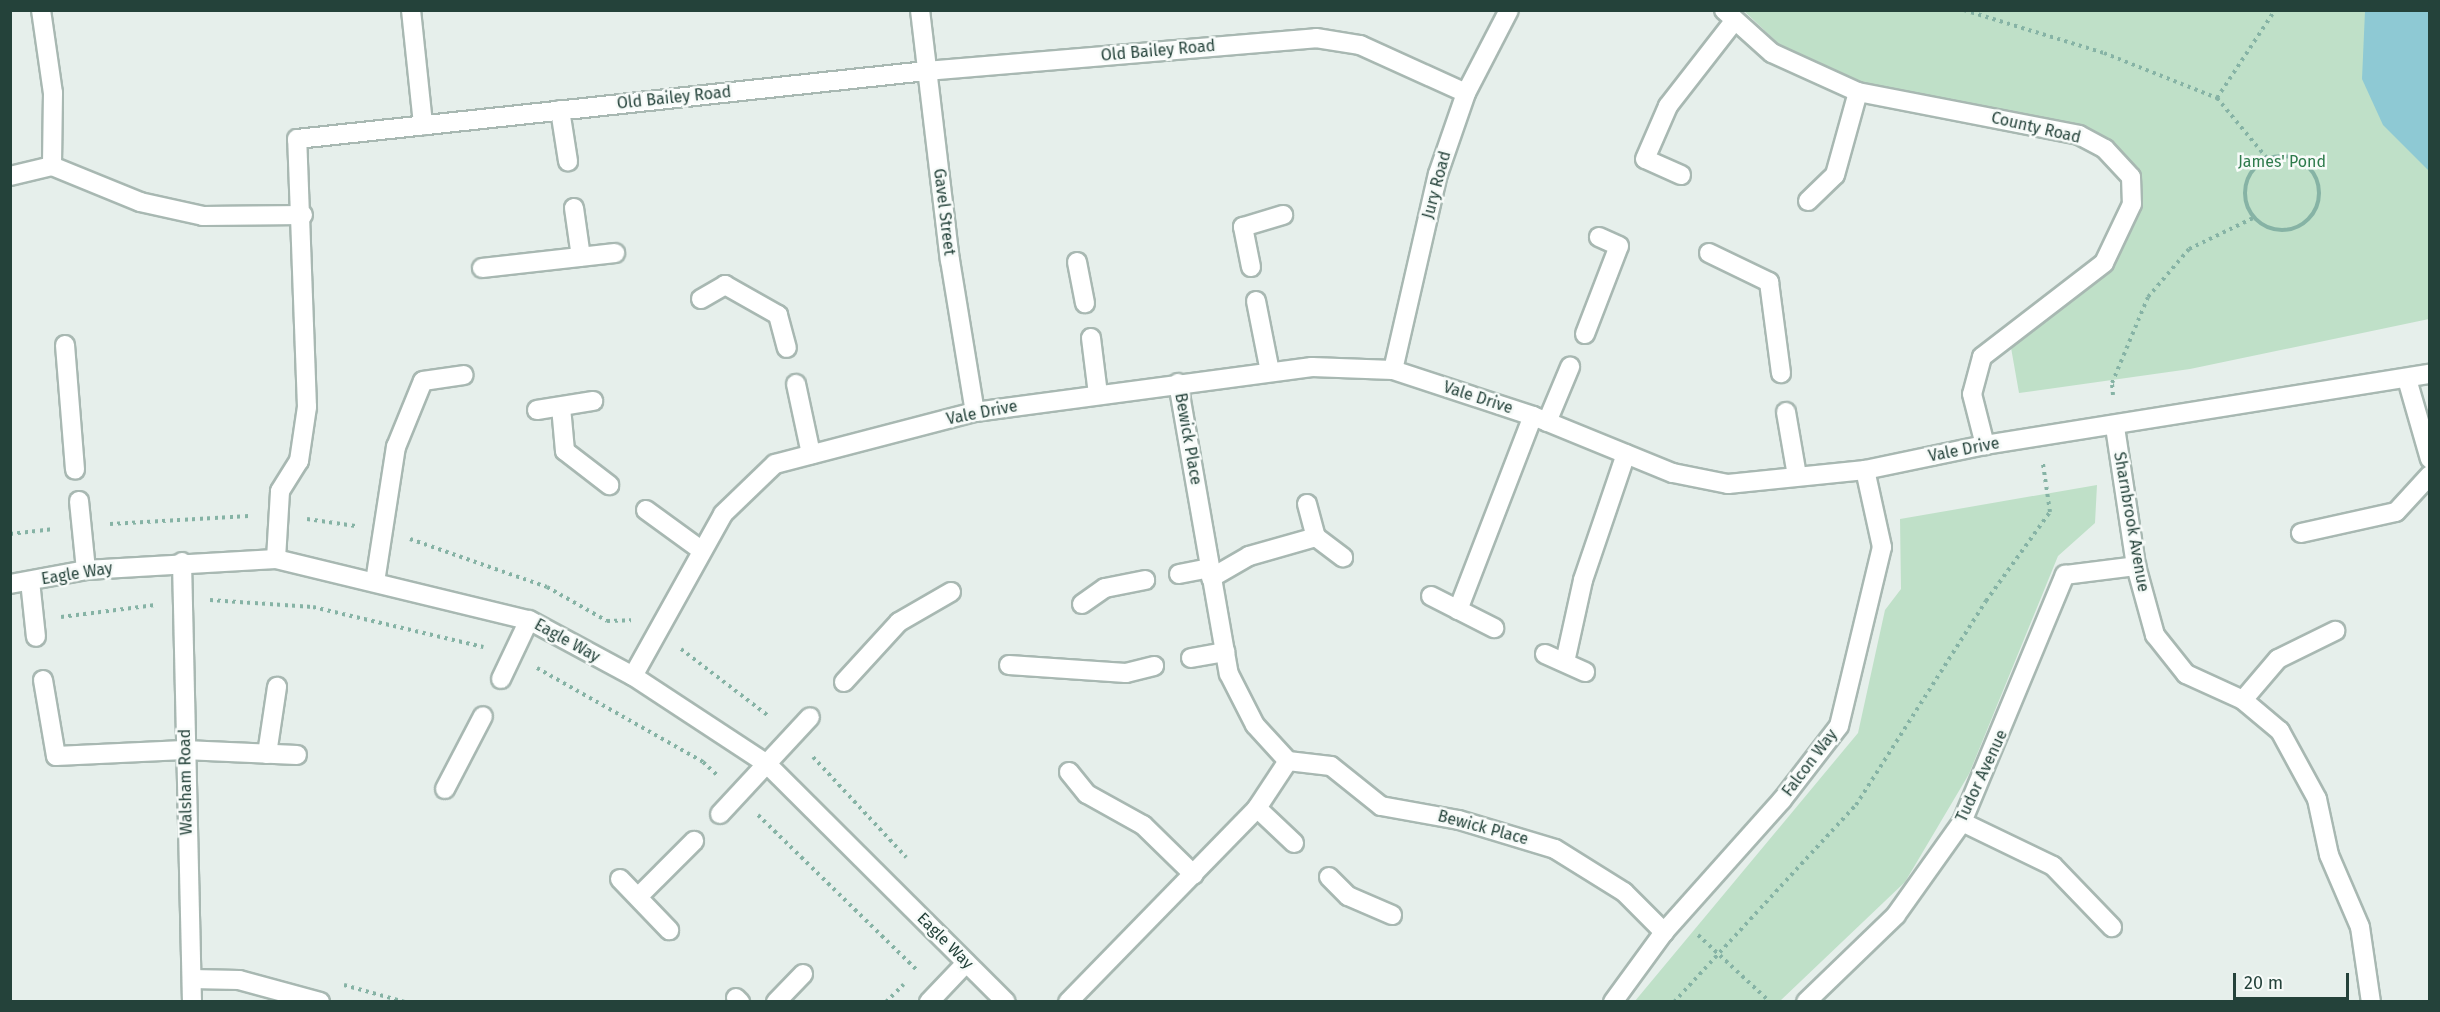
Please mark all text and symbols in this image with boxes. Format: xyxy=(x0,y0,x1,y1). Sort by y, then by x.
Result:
street label: Old Bailey Road xyxy=(1100,36,1216,66)
street label: Old Bailey Road xyxy=(616,82,732,114)
street label: County Road xyxy=(1989,108,2083,148)
street label: Jury Road xyxy=(1419,149,1455,221)
park label: James' Pond xyxy=(2238,152,2326,172)
street label: Gavel Street xyxy=(929,167,959,257)
street label: Vale Drive xyxy=(1441,378,1515,418)
street label: Bewick Place xyxy=(1170,392,1206,486)
street label: Vale Drive xyxy=(945,397,1019,429)
street label: Vale Drive xyxy=(1927,434,2001,466)
street label: Sharnbrook Avenue xyxy=(2109,451,2153,593)
street label: Eagle Way xyxy=(40,559,114,589)
street label: Eagle Way xyxy=(531,615,603,667)
street label: Falcon Way xyxy=(1778,726,1842,800)
street label: Tudor Avenue xyxy=(1952,727,2012,825)
street label: Walsham Road xyxy=(175,729,197,835)
street label: Bewick Place xyxy=(1436,807,1530,849)
street label: Eagle Way xyxy=(913,909,977,973)
scale bar xyxy=(2236,961,2352,999)
text: 20 m xyxy=(2244,972,2283,994)

